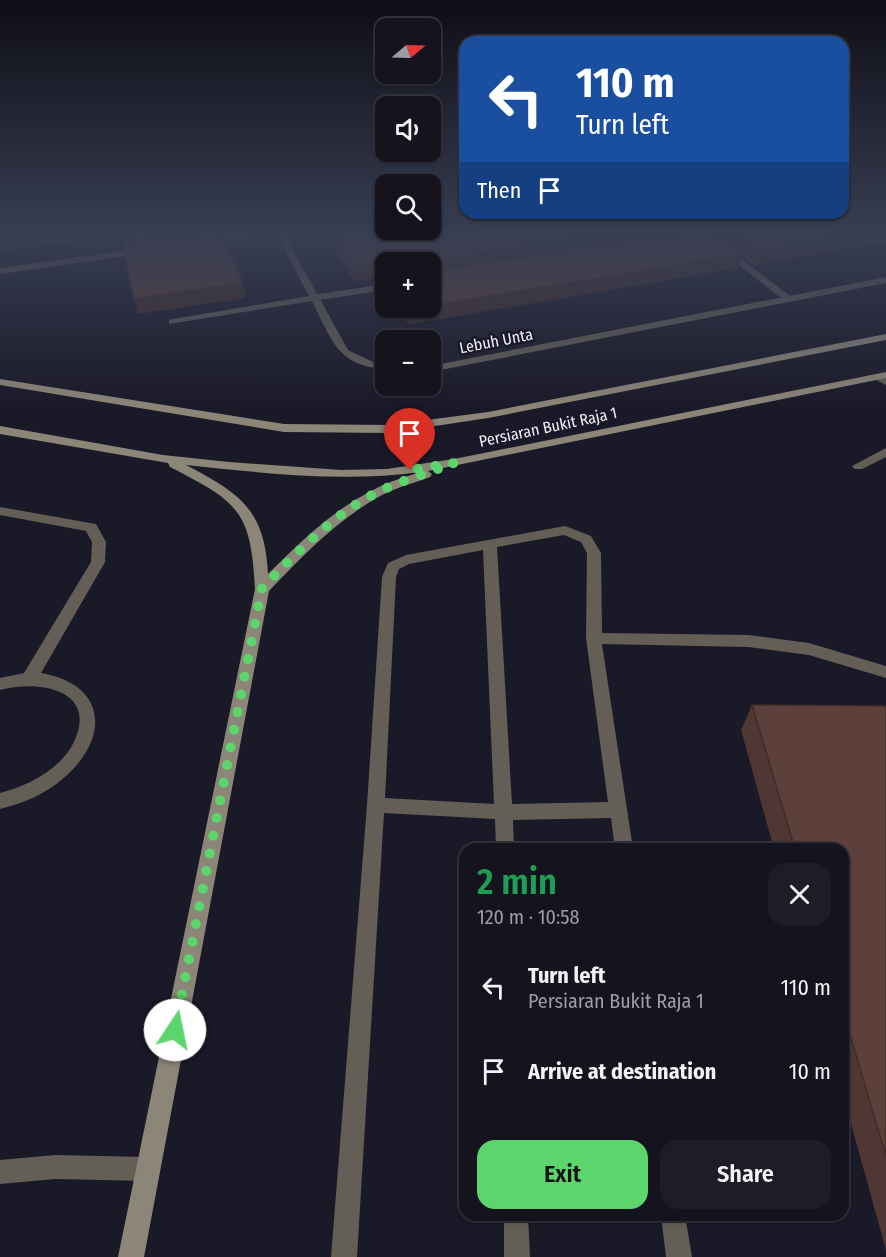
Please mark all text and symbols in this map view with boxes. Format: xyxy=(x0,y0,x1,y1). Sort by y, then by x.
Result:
north arrow xyxy=(375,18,441,84)
map controls xyxy=(375,18,441,396)
text: 110 m xyxy=(576,58,675,108)
icon: left xyxy=(477,60,555,138)
button: sound xyxy=(375,96,441,162)
text: Turn left xyxy=(576,109,669,141)
button: search xyxy=(375,174,441,240)
icon: arrive xyxy=(533,174,566,207)
text: Then xyxy=(477,177,521,204)
button: + xyxy=(375,252,441,318)
street label: Lebuh Unta xyxy=(458,325,535,357)
button: − xyxy=(375,330,441,396)
street label: Persiaran Bukit Raja 1 xyxy=(477,403,619,451)
pin xyxy=(384,408,435,470)
icon: arrive xyxy=(393,417,426,450)
text: 2 min xyxy=(477,860,557,904)
button: close xyxy=(768,863,831,926)
text: 120 m · 10:58 xyxy=(477,905,579,929)
text: Turn left xyxy=(528,962,606,989)
icon: left xyxy=(477,971,510,1004)
text: 110 m xyxy=(781,974,831,1001)
text: Persiaran Bukit Raja 1 xyxy=(528,989,704,1013)
position arrow xyxy=(143,998,207,1062)
icon: arrive xyxy=(477,1055,510,1088)
text: Arrive at destination xyxy=(528,1058,716,1085)
text: 10 m xyxy=(789,1058,831,1085)
button: Exit xyxy=(477,1140,648,1209)
button: Share xyxy=(660,1140,831,1209)

